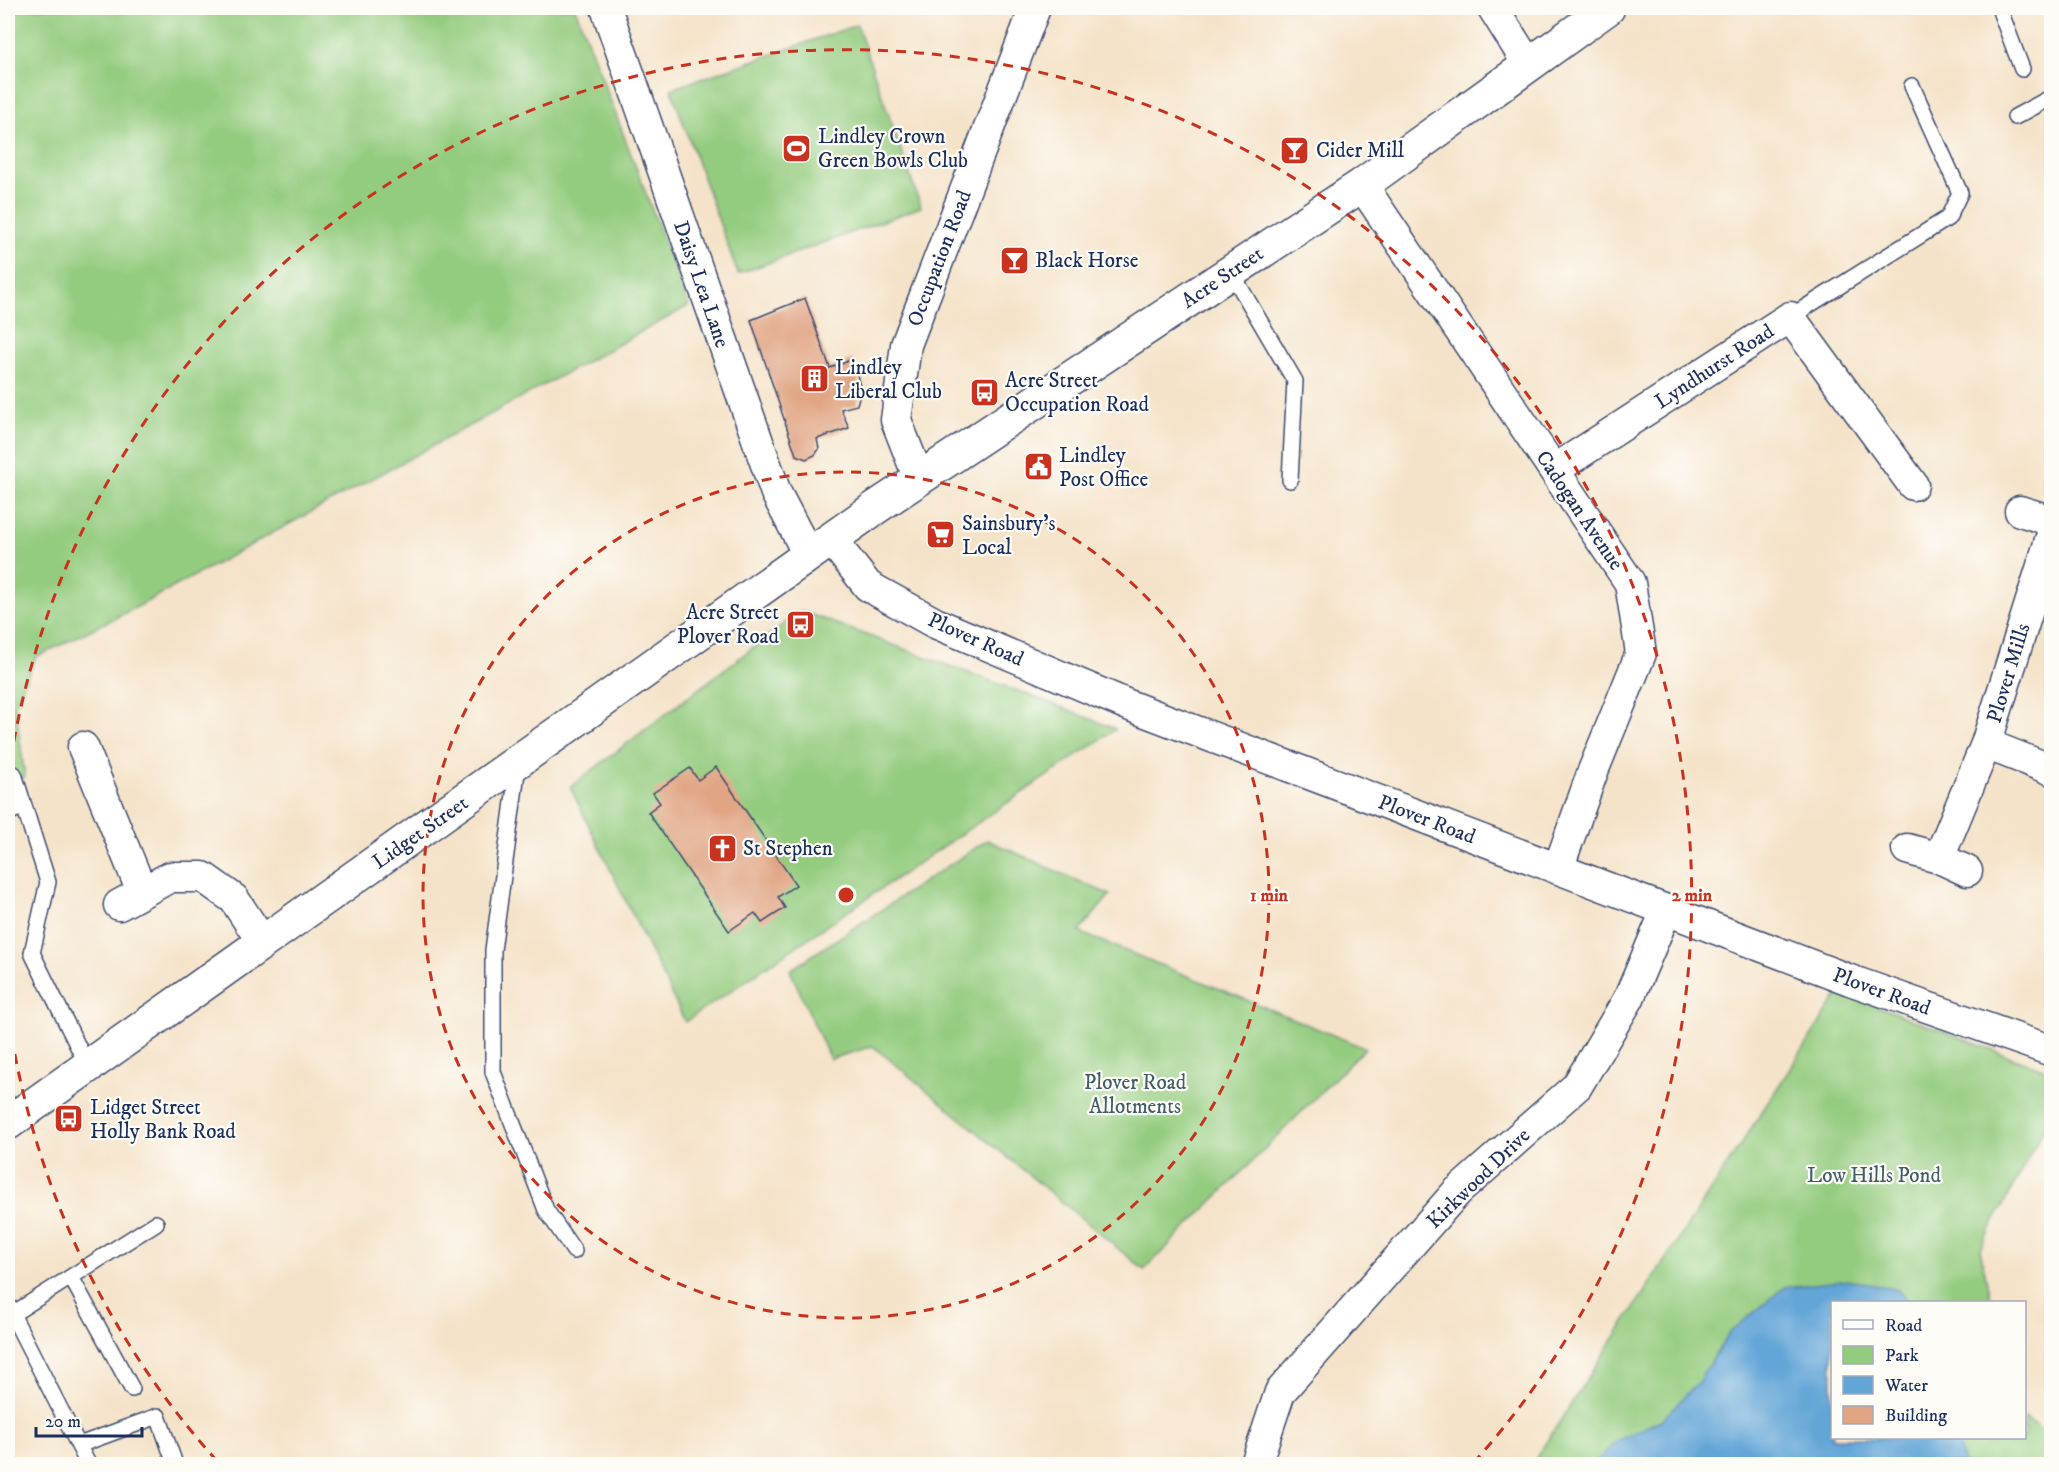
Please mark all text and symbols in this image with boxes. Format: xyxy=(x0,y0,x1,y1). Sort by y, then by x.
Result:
place label: Lindley Crown Green Bowls Club xyxy=(818,124,968,174)
sports icon: Lindley Crown Green Bowls Club xyxy=(781,132,813,164)
bar icon: Cider Mill xyxy=(1279,134,1311,166)
place label: Cider Mill xyxy=(1316,138,1405,164)
street label: Occupation Road xyxy=(902,186,978,330)
street label: Daisy Lea Lane xyxy=(667,218,735,351)
street label: Acre Street xyxy=(1177,241,1269,315)
bar icon: Black Horse xyxy=(998,244,1030,276)
place label: Black Horse xyxy=(1035,248,1139,274)
street label: Lyndhurst Road xyxy=(1650,318,1779,415)
place label: Lindley Liberal Club xyxy=(835,355,942,405)
building icon: Lindley Liberal Club xyxy=(798,363,830,395)
place label: Acre Street Occupation Road xyxy=(1005,368,1149,418)
bus stop icon: Acre Street Occupation Road xyxy=(968,376,1000,408)
place label: Lindley Post Office xyxy=(1059,443,1149,493)
street label: Cadogan Avenue xyxy=(1530,446,1629,576)
public building icon: Lindley Post Office xyxy=(1022,451,1054,483)
place label: Sainsbury's Local xyxy=(962,511,1055,561)
supermarket icon: Sainsbury's Local xyxy=(925,519,957,551)
place label: Acre Street Plover Road xyxy=(677,600,780,650)
street label: Plover Road xyxy=(924,607,1028,673)
bus stop icon: Acre Street Plover Road xyxy=(784,608,816,640)
street label: Plover Mills xyxy=(1981,620,2036,726)
street label: Plover Road xyxy=(1374,789,1480,851)
street label: Lidget Street xyxy=(368,790,474,875)
church icon: St Stephen xyxy=(706,832,738,864)
place label: St Stephen xyxy=(743,836,833,862)
centre of rings xyxy=(836,885,856,905)
text: 1 min xyxy=(1250,885,1289,907)
text: 2 min xyxy=(1672,885,1713,907)
street label: Plover Road xyxy=(1829,962,1935,1022)
park label: Plover Road Allotments xyxy=(1084,1070,1187,1120)
place label: Lidget Street Holly Bank Road xyxy=(90,1095,236,1145)
bus stop icon: Lidget Street Holly Bank Road xyxy=(53,1103,85,1135)
street label: Kirkwood Drive xyxy=(1422,1123,1536,1235)
park label: Low Hills Pond xyxy=(1807,1163,1941,1189)
legend xyxy=(1831,1301,2026,1439)
text: Road xyxy=(1885,1315,1922,1337)
text: Park xyxy=(1885,1345,1919,1367)
text: Water xyxy=(1884,1375,1928,1397)
scale bar xyxy=(36,1400,142,1438)
text: Building xyxy=(1885,1405,1947,1427)
text: 20 m xyxy=(45,1411,81,1433)

